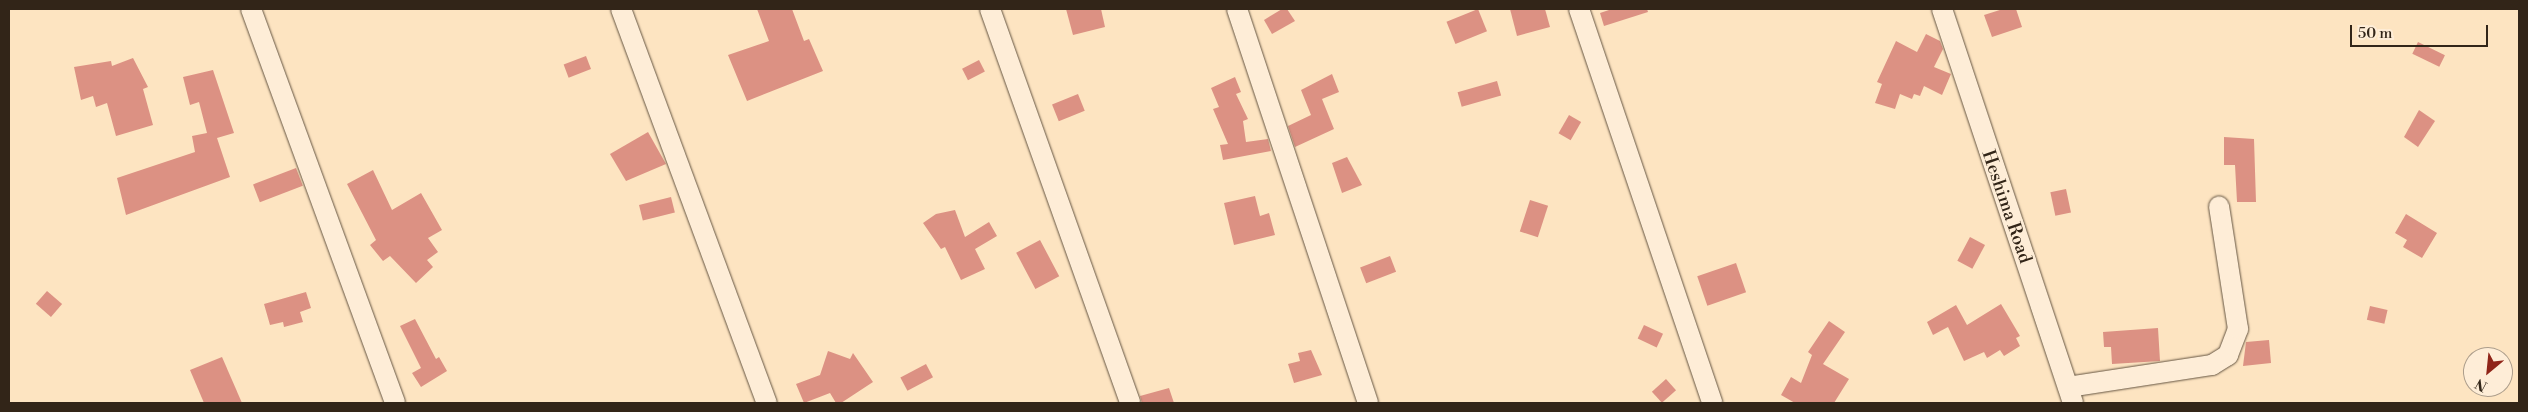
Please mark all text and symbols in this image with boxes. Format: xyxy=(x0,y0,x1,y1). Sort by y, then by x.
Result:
scale bar xyxy=(2353,15,2490,47)
text: 50 m xyxy=(2358,24,2392,43)
street label: Heshima Road xyxy=(1977,148,2035,266)
north arrow xyxy=(2463,347,2513,397)
text: N xyxy=(2472,374,2491,395)

